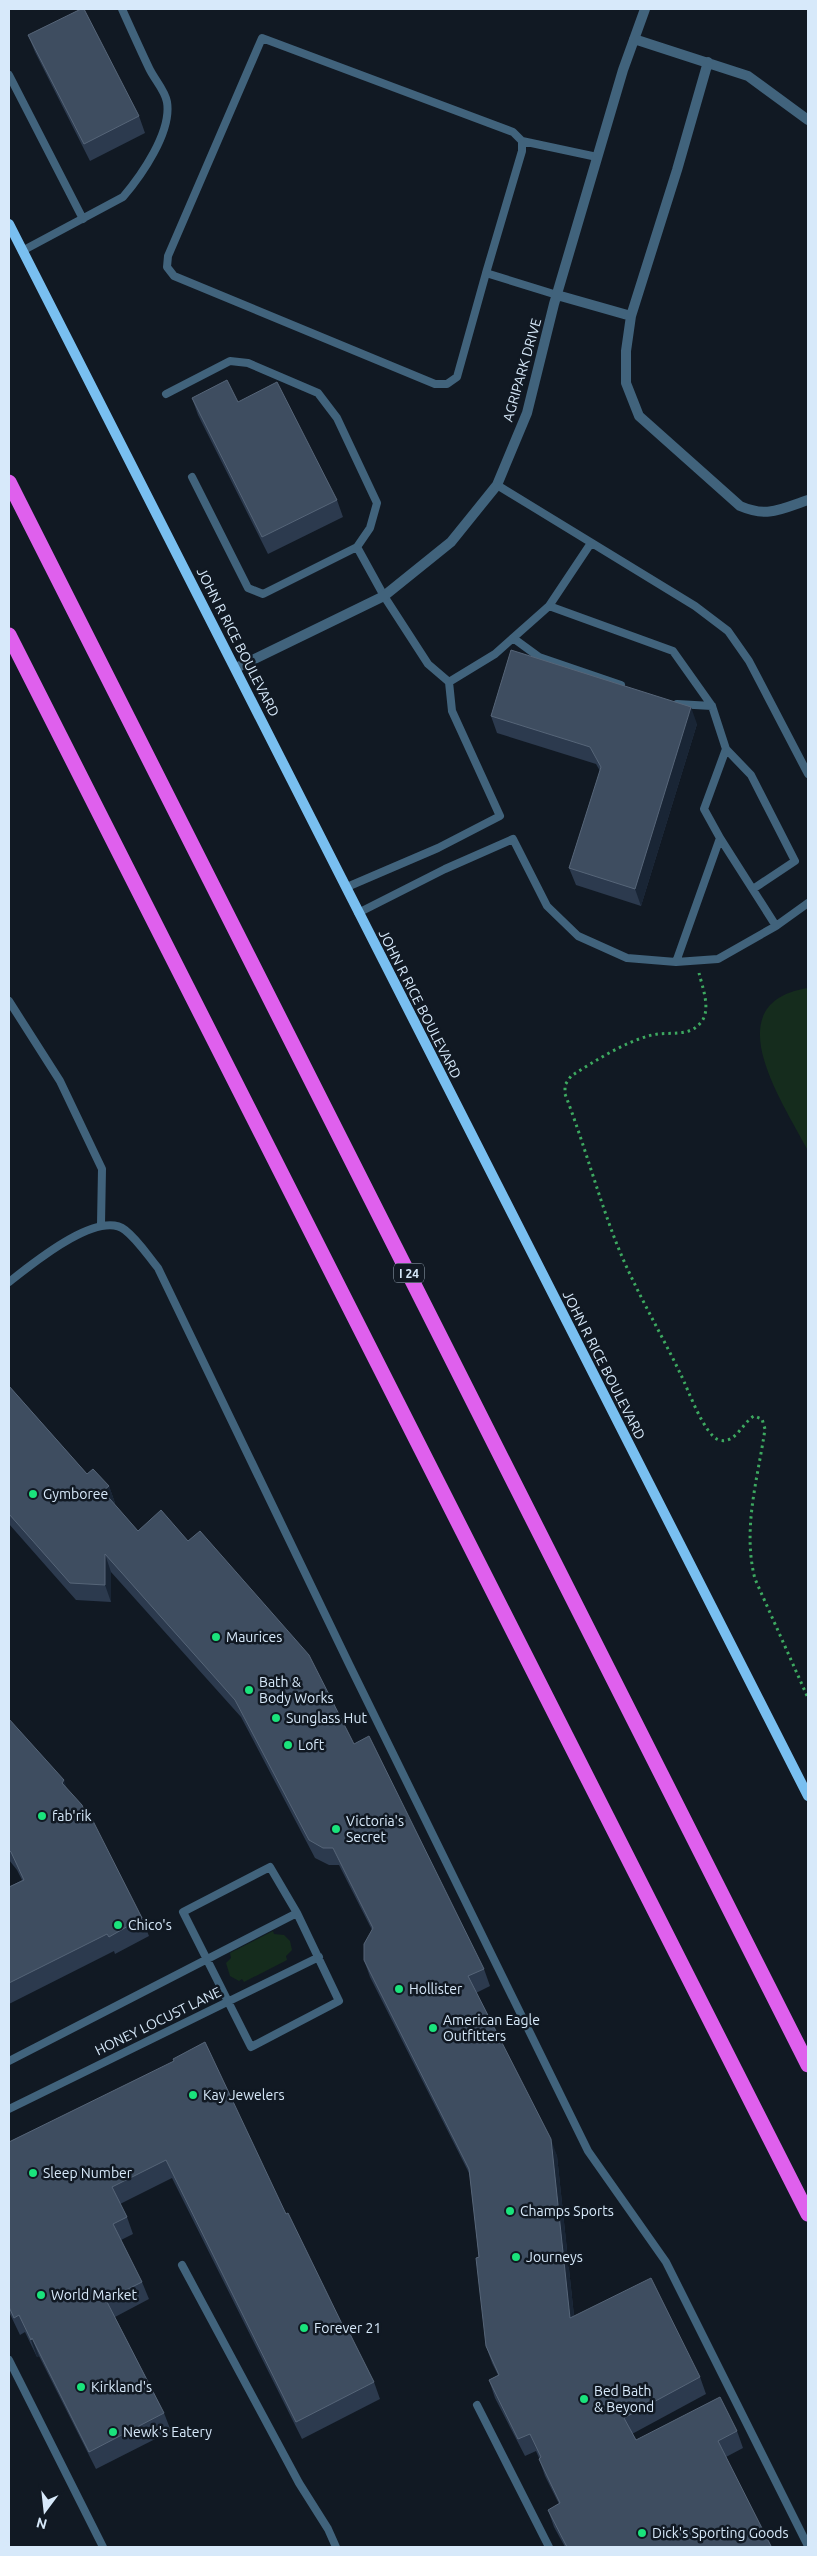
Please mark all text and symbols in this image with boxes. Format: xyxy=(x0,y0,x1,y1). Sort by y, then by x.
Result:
street label: AGRIPARK DRIVE xyxy=(500,316,544,424)
street label: JOHN R RICE BOULEVARD xyxy=(193,565,283,719)
street label: JOHN R RICE BOULEVARD xyxy=(375,927,465,1081)
road number: I 24 xyxy=(394,1264,424,1282)
street label: JOHN R RICE BOULEVARD xyxy=(559,1288,649,1442)
place label: Gymboree xyxy=(43,1486,108,1502)
marker: Gymboree xyxy=(27,1488,39,1500)
place label: Maurices xyxy=(226,1629,282,1645)
marker: Maurices xyxy=(210,1631,222,1643)
place label: Bath & Body Works xyxy=(259,1674,334,1706)
marker: Bath & Body Works xyxy=(243,1684,255,1696)
place label: Sunglass Hut xyxy=(286,1710,367,1726)
marker: Sunglass Hut xyxy=(270,1712,282,1724)
place label: Loft xyxy=(298,1737,325,1753)
marker: Loft xyxy=(282,1739,294,1751)
place label: fab'rik xyxy=(52,1808,92,1824)
marker: fab'rik xyxy=(36,1810,48,1822)
place label: Victoria's Secret xyxy=(346,1813,404,1845)
marker: Victoria's Secret xyxy=(330,1823,342,1835)
place label: Chico's xyxy=(128,1917,172,1933)
marker: Chico's xyxy=(112,1919,124,1931)
place label: Hollister xyxy=(409,1981,463,1997)
street label: HONEY LOCUST LANE xyxy=(92,1983,224,2058)
marker: Hollister xyxy=(393,1983,405,1995)
place label: American Eagle Outfitters xyxy=(443,2012,540,2044)
marker: American Eagle Outfitters xyxy=(427,2022,439,2034)
place label: Kay Jewelers xyxy=(203,2087,285,2103)
marker: Kay Jewelers xyxy=(187,2089,199,2101)
place label: Sleep Number xyxy=(43,2165,133,2181)
marker: Sleep Number xyxy=(27,2167,39,2179)
place label: Champs Sports xyxy=(520,2203,614,2219)
marker: Champs Sports xyxy=(504,2205,516,2217)
place label: Journeys xyxy=(526,2249,583,2265)
marker: Journeys xyxy=(510,2251,522,2263)
place label: World Market xyxy=(51,2287,138,2303)
marker: World Market xyxy=(35,2289,47,2301)
place label: Forever 21 xyxy=(314,2320,381,2336)
marker: Forever 21 xyxy=(298,2322,310,2334)
place label: Kirkland's xyxy=(91,2379,152,2395)
marker: Kirkland's xyxy=(75,2381,87,2393)
place label: Bed Bath & Beyond xyxy=(594,2383,654,2415)
marker: Bed Bath & Beyond xyxy=(578,2393,590,2405)
place label: Newk's Eatery xyxy=(123,2424,212,2440)
marker: Newk's Eatery xyxy=(107,2426,119,2438)
north arrow xyxy=(20,2486,70,2536)
text: N xyxy=(35,2514,49,2533)
place label: Dick's Sporting Goods xyxy=(652,2525,789,2541)
marker: Dick's Sporting Goods xyxy=(636,2527,648,2539)

